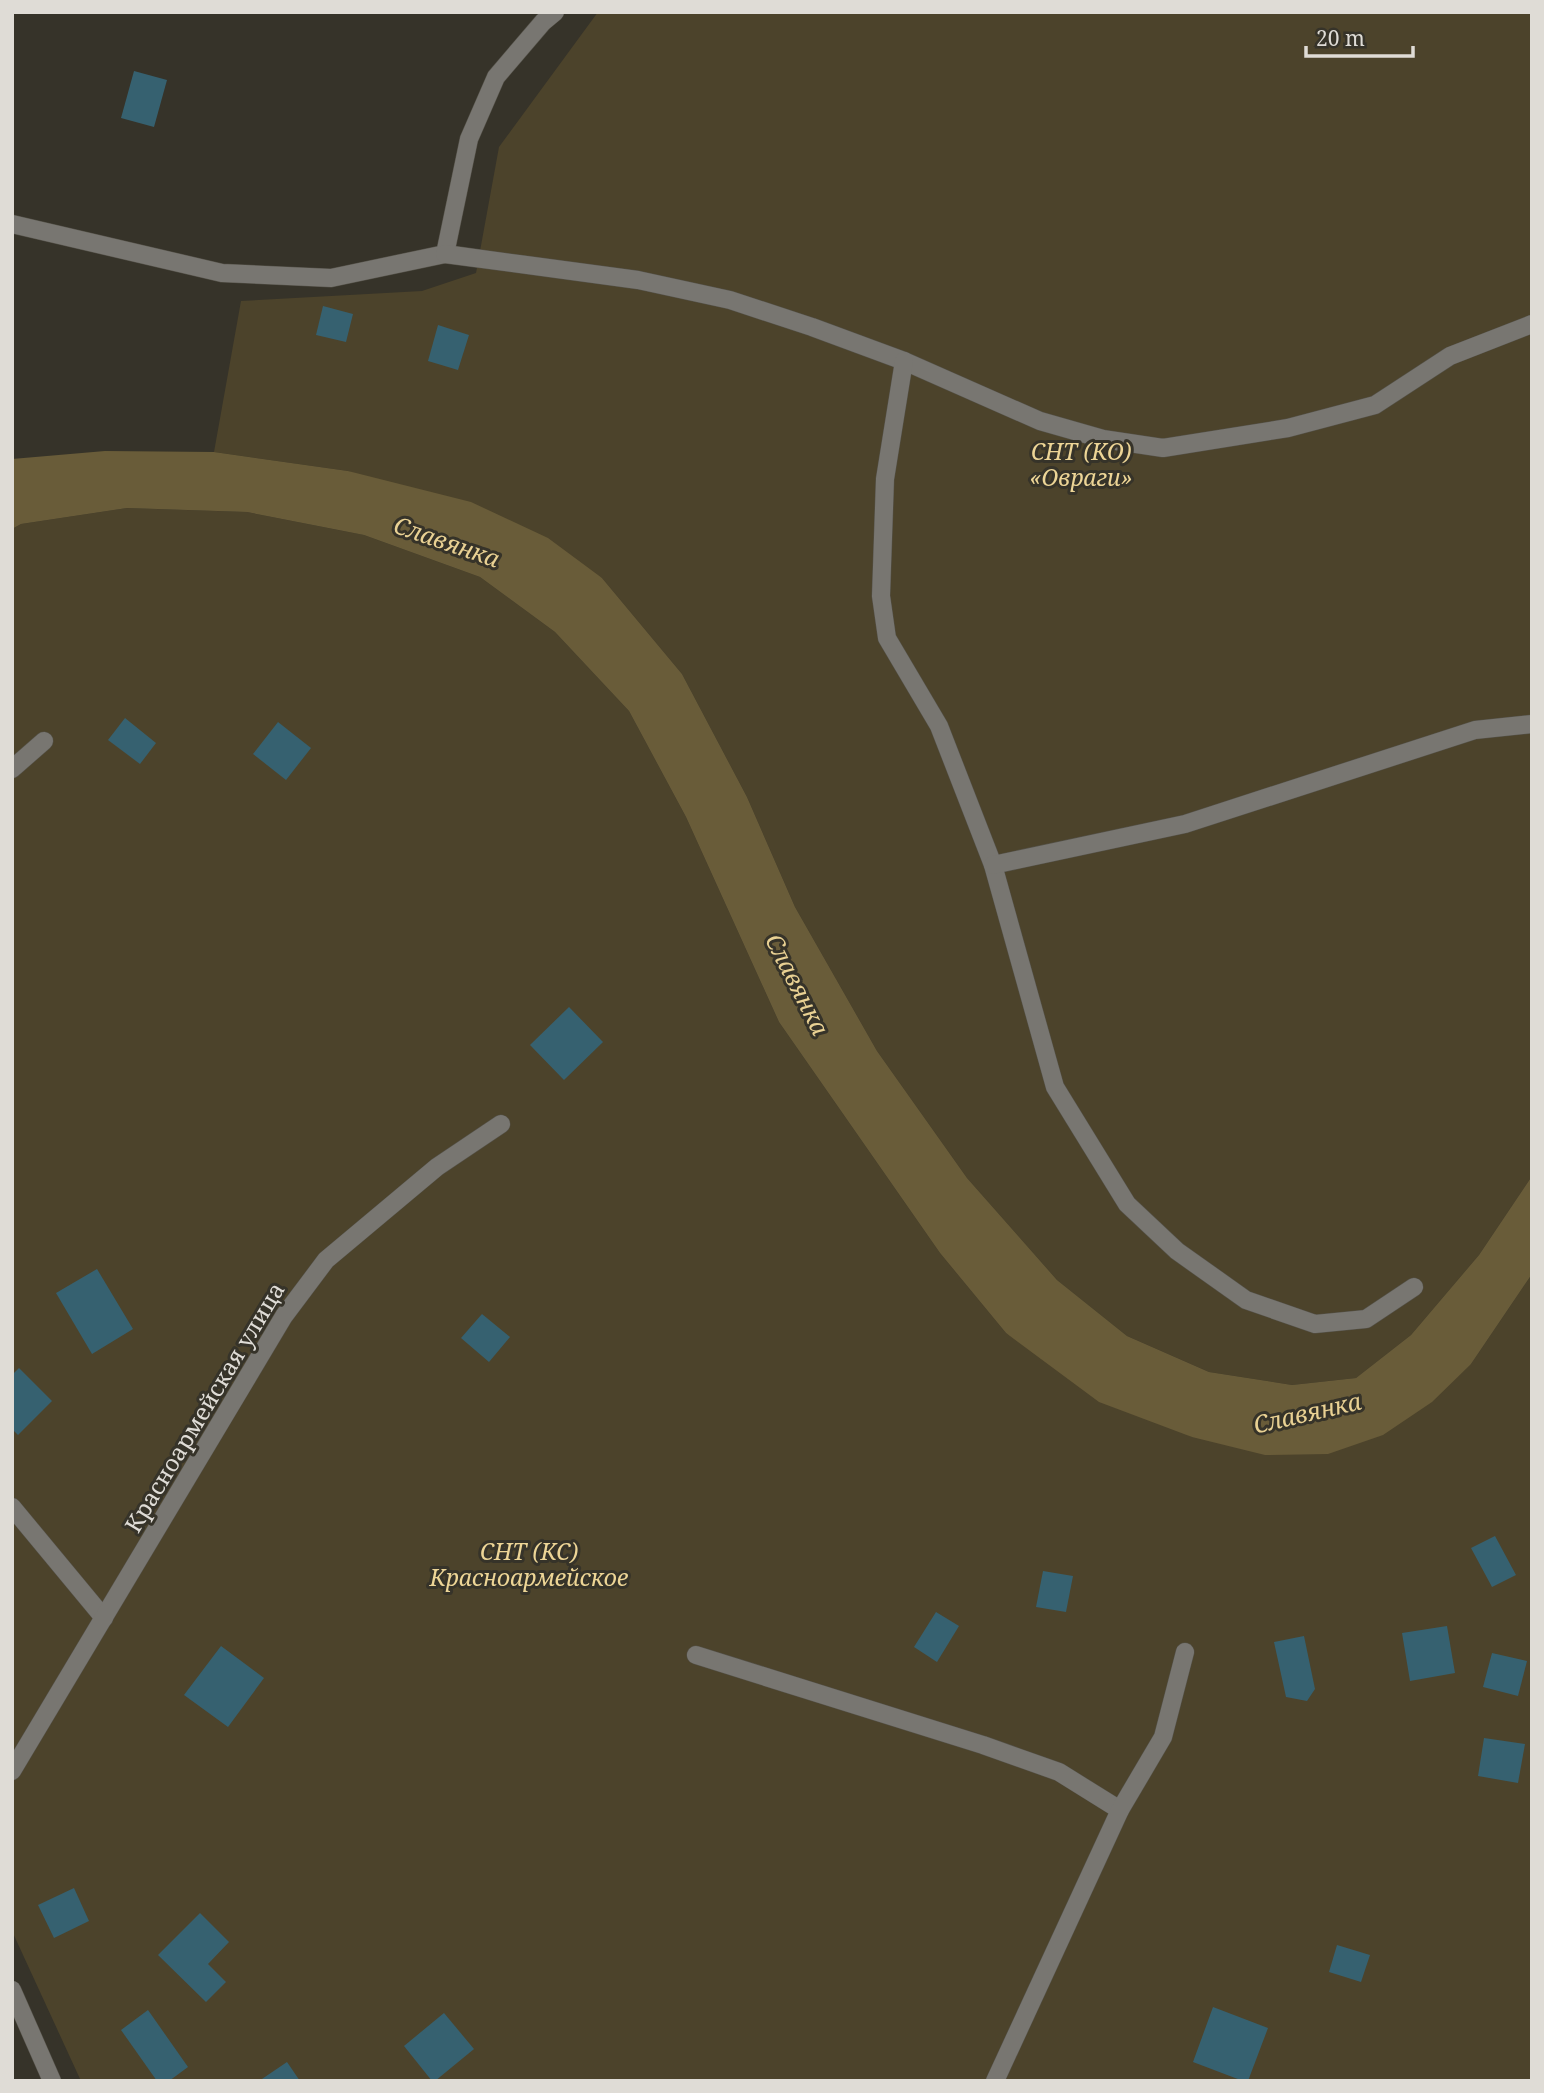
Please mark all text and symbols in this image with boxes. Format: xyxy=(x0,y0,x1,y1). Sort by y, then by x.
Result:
scale bar xyxy=(1306,14,1413,58)
text: 20 m xyxy=(1316,24,1365,52)
park label: СНТ (КО) «Овраги» xyxy=(1029,435,1133,493)
water label: Славянка xyxy=(390,507,505,575)
water label: Славянка xyxy=(758,927,838,1041)
street label: Красноармейская улица xyxy=(116,1276,292,1538)
water label: Славянка xyxy=(1250,1383,1365,1440)
park label: СНТ (КС) Красноармейское xyxy=(429,1535,628,1593)

